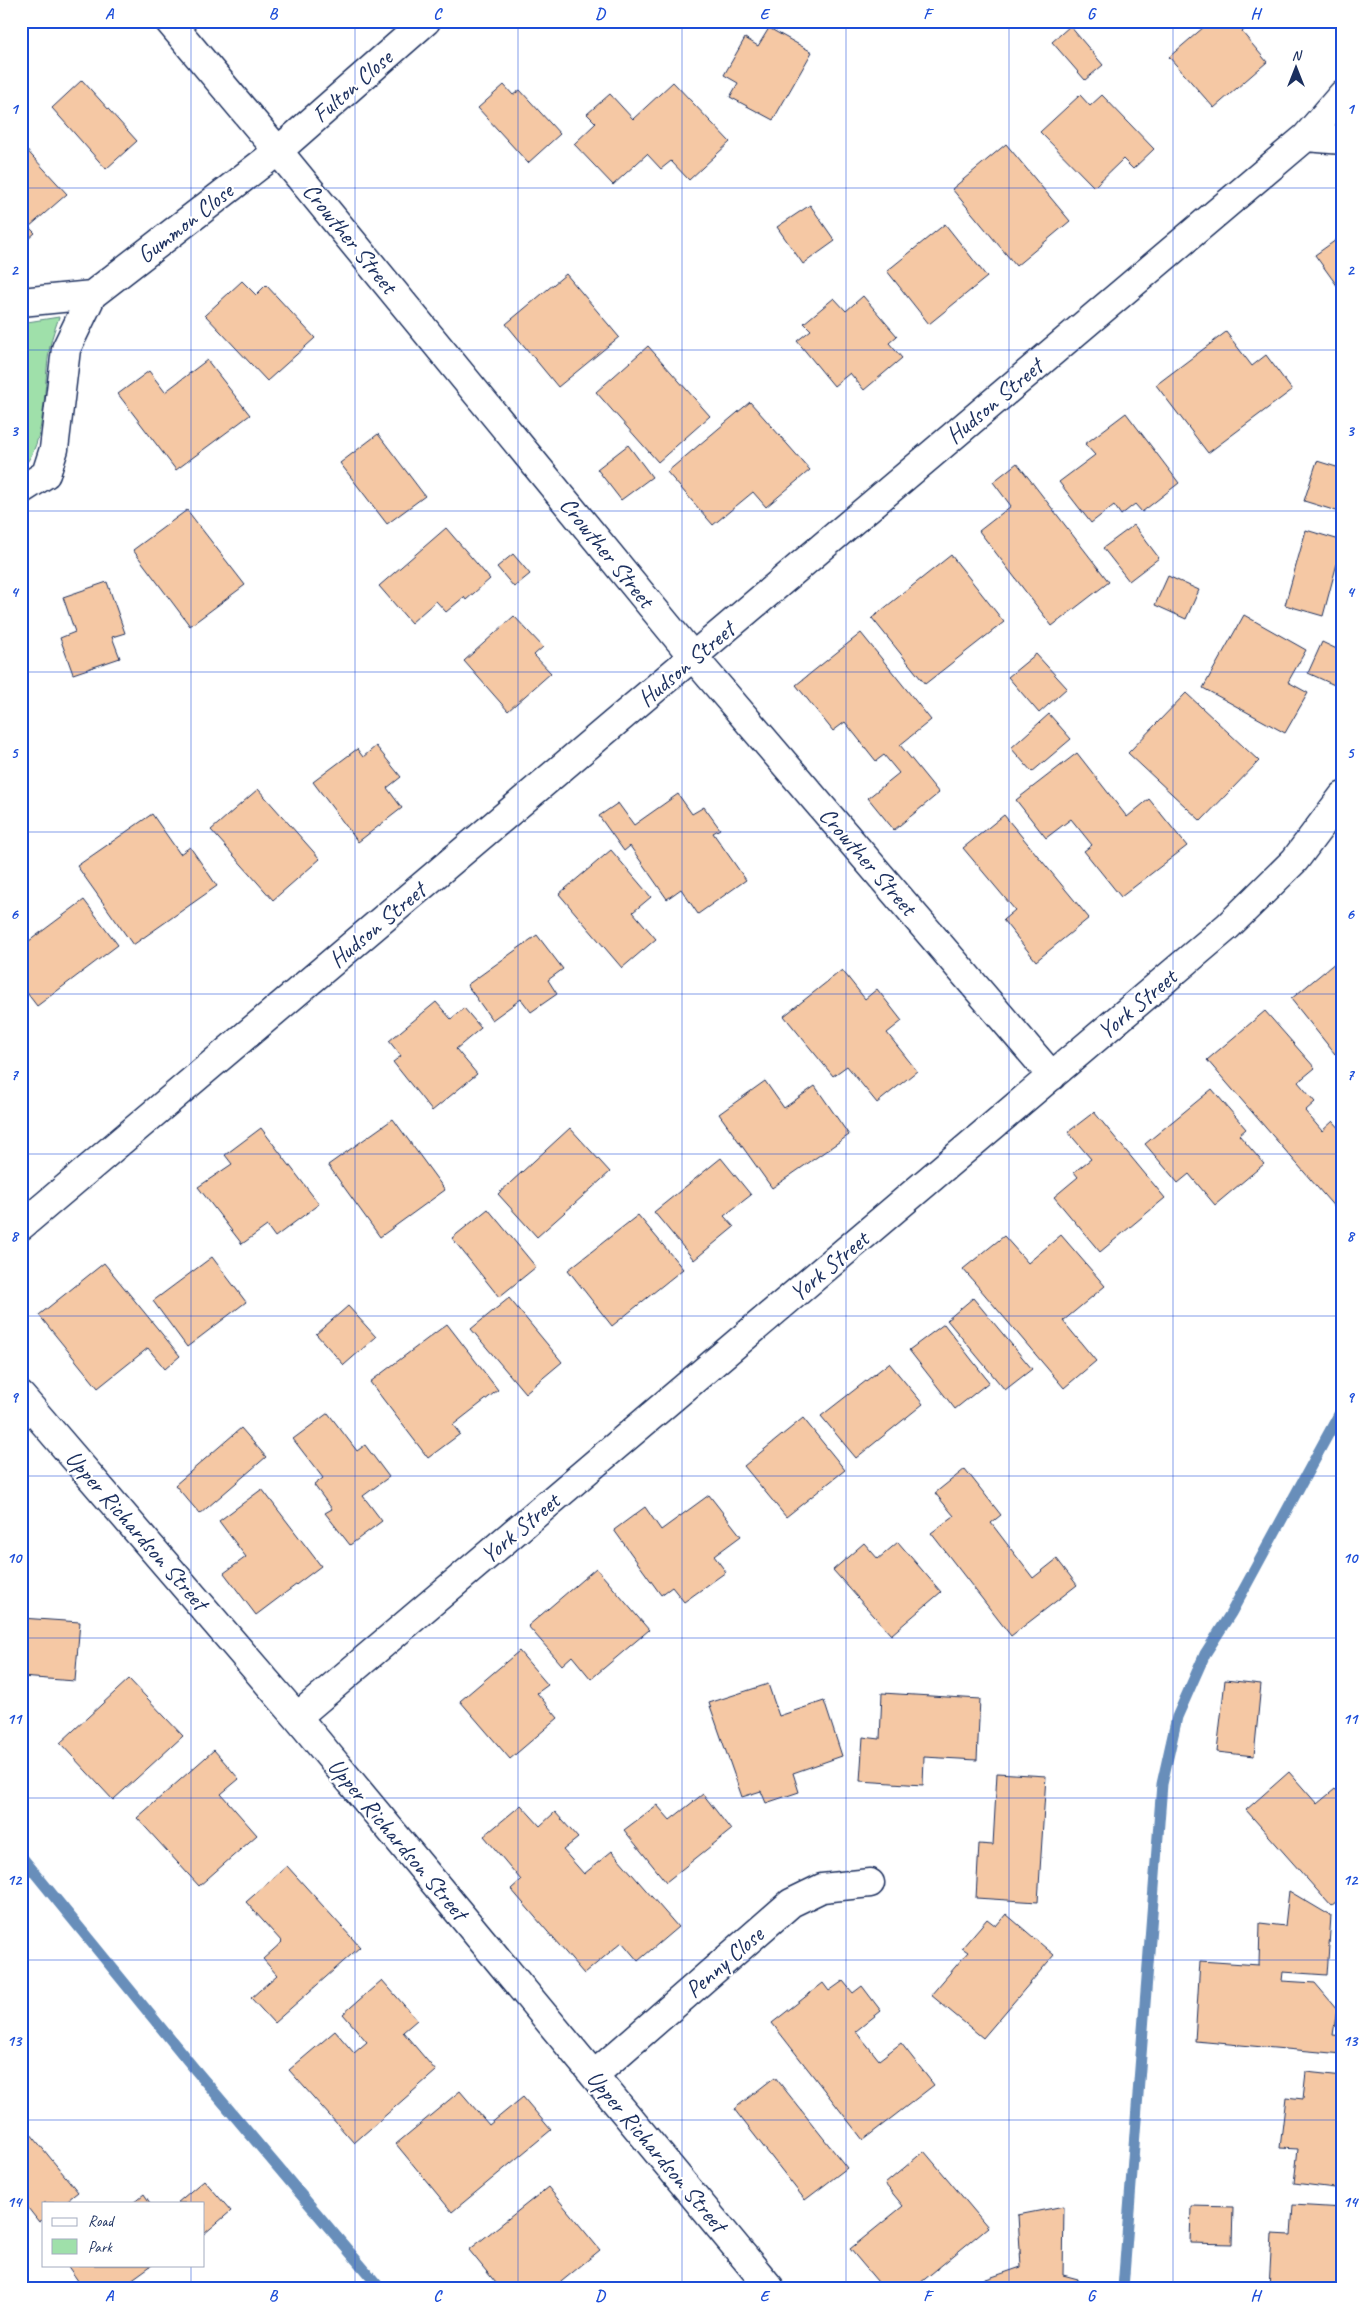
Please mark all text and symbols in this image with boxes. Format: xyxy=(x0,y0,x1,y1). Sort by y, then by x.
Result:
text: A xyxy=(105,4,115,24)
text: B xyxy=(269,4,279,24)
text: C xyxy=(433,4,443,24)
text: D xyxy=(595,4,606,24)
text: E xyxy=(760,4,771,24)
text: F xyxy=(923,4,934,24)
text: G xyxy=(1087,4,1097,24)
text: H xyxy=(1250,4,1262,24)
street label: Fulton Close xyxy=(306,41,400,129)
north arrow xyxy=(1272,42,1322,92)
text: N xyxy=(1292,47,1303,64)
text: 1 xyxy=(10,99,19,119)
text: 1 xyxy=(1346,99,1355,119)
street label: Gummon Close xyxy=(131,175,241,270)
street label: Crowther Street xyxy=(296,177,405,301)
text: 2 xyxy=(10,260,19,280)
text: 2 xyxy=(1346,260,1355,280)
street label: Hudson Street xyxy=(939,350,1051,450)
text: 3 xyxy=(10,421,19,441)
text: 3 xyxy=(1346,421,1355,441)
street label: Crowther Street xyxy=(553,491,662,615)
text: 4 xyxy=(10,582,19,602)
text: 4 xyxy=(1346,582,1355,602)
street label: Hudson Street xyxy=(631,613,743,713)
text: 5 xyxy=(11,743,20,763)
text: 5 xyxy=(1347,743,1356,763)
street label: Crowther Street xyxy=(813,801,925,923)
street label: Hudson Street xyxy=(322,874,434,974)
text: 6 xyxy=(10,904,19,924)
text: 6 xyxy=(1346,904,1355,924)
street label: York Street xyxy=(1091,961,1184,1046)
text: 7 xyxy=(10,1065,19,1085)
text: 7 xyxy=(1346,1065,1355,1085)
street label: York Street xyxy=(783,1223,876,1308)
text: 8 xyxy=(10,1226,19,1246)
text: 8 xyxy=(1346,1226,1355,1246)
text: 9 xyxy=(10,1387,19,1407)
text: 9 xyxy=(1346,1387,1355,1407)
street label: Upper Richardson Street xyxy=(59,1444,217,1619)
street label: York Street xyxy=(474,1485,567,1570)
text: 10 xyxy=(7,1548,23,1568)
text: 10 xyxy=(1343,1548,1359,1568)
text: 11 xyxy=(7,1709,23,1729)
text: 11 xyxy=(1343,1709,1359,1729)
street label: Upper Richardson Street xyxy=(321,1752,477,1929)
text: 12 xyxy=(7,1870,23,1890)
text: 12 xyxy=(1343,1870,1359,1890)
street label: Penny Close xyxy=(679,1918,771,2004)
text: 13 xyxy=(7,2031,23,2051)
text: 13 xyxy=(1343,2031,1359,2051)
street label: Upper Richardson Street xyxy=(580,2064,736,2241)
text: 14 xyxy=(7,2192,23,2212)
text: 14 xyxy=(1343,2192,1359,2212)
legend xyxy=(42,2202,205,2266)
text: Road xyxy=(88,2212,115,2231)
text: Park xyxy=(88,2238,113,2257)
text: A xyxy=(105,2286,115,2306)
text: B xyxy=(269,2286,279,2306)
text: C xyxy=(433,2286,443,2306)
text: D xyxy=(595,2286,606,2306)
text: E xyxy=(760,2286,771,2306)
text: F xyxy=(923,2286,934,2306)
text: G xyxy=(1087,2286,1097,2306)
text: H xyxy=(1250,2286,1262,2306)

